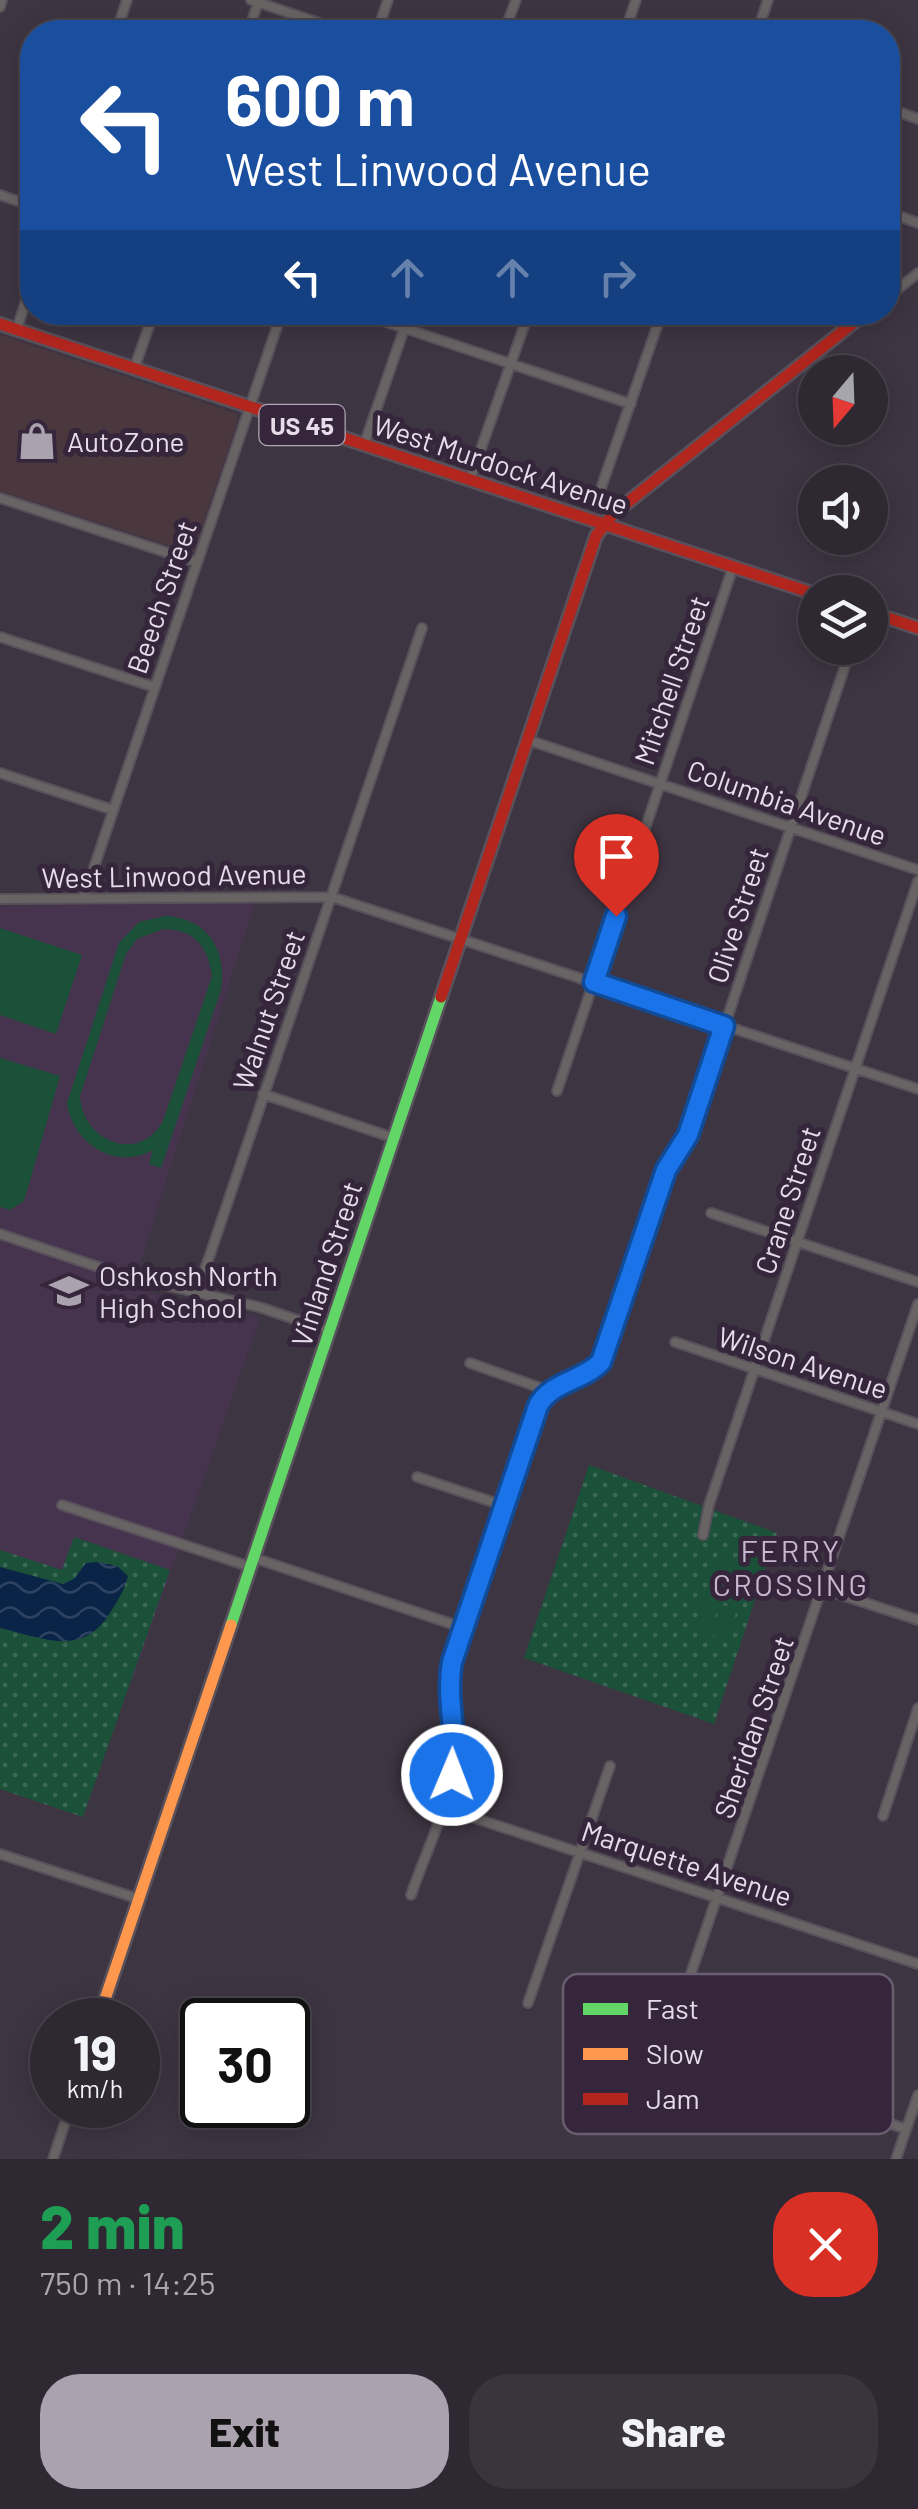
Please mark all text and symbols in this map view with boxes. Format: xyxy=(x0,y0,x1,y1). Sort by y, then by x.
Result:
text: 600 m xyxy=(225,56,415,140)
icon: left xyxy=(60,60,190,190)
text: West Linwood Avenue xyxy=(225,141,651,195)
icon: left xyxy=(275,250,330,305)
icon: ahead xyxy=(380,250,435,305)
icon: ahead xyxy=(485,250,540,305)
icon: right xyxy=(590,250,645,305)
north arrow xyxy=(798,355,888,445)
map controls xyxy=(798,355,888,665)
road number: US 45 xyxy=(260,405,344,445)
street label: West Murdock Avenue xyxy=(369,407,633,521)
shop icon: AutoZone xyxy=(16,420,58,462)
place label: AutoZone xyxy=(67,424,185,458)
button: sound xyxy=(798,465,888,555)
street label: Beech Street xyxy=(119,516,203,678)
button: layers xyxy=(798,575,888,665)
street label: Mitchell Street xyxy=(626,591,716,769)
street label: Columbia Avenue xyxy=(683,752,891,852)
pin xyxy=(574,814,659,917)
icon: arrive xyxy=(589,829,644,884)
street label: Olive Street xyxy=(699,843,775,987)
street label: West Linwood Avenue xyxy=(41,856,307,894)
street label: Walnut Street xyxy=(225,926,311,1094)
street label: Crane Street xyxy=(747,1122,827,1278)
street label: Vinland Street xyxy=(283,1177,369,1351)
place label: Oshkosh North High School xyxy=(99,1258,278,1324)
school or university icon: Oshkosh North High School xyxy=(48,1270,90,1312)
street label: Wilson Avenue xyxy=(714,1319,892,1405)
district label: FERRY CROSSING xyxy=(713,1532,869,1602)
street label: Sheridan Street xyxy=(706,1632,800,1822)
position arrow xyxy=(400,1723,504,1827)
street label: Marquette Avenue xyxy=(578,1813,796,1913)
legend xyxy=(563,1974,893,2134)
text: Fast xyxy=(646,1991,699,2025)
speed limit sign: 30 xyxy=(180,1998,310,2128)
text: 19 xyxy=(73,2021,117,2081)
text: Slow xyxy=(646,2036,704,2070)
text: km/h xyxy=(67,2073,123,2103)
text: Jam xyxy=(646,2081,700,2115)
text: 2 min xyxy=(40,2189,185,2261)
button: close xyxy=(773,2192,878,2297)
text: 750 m · 14:25 xyxy=(40,2263,215,2301)
button: Exit xyxy=(40,2374,449,2489)
button: Share xyxy=(469,2374,878,2489)

